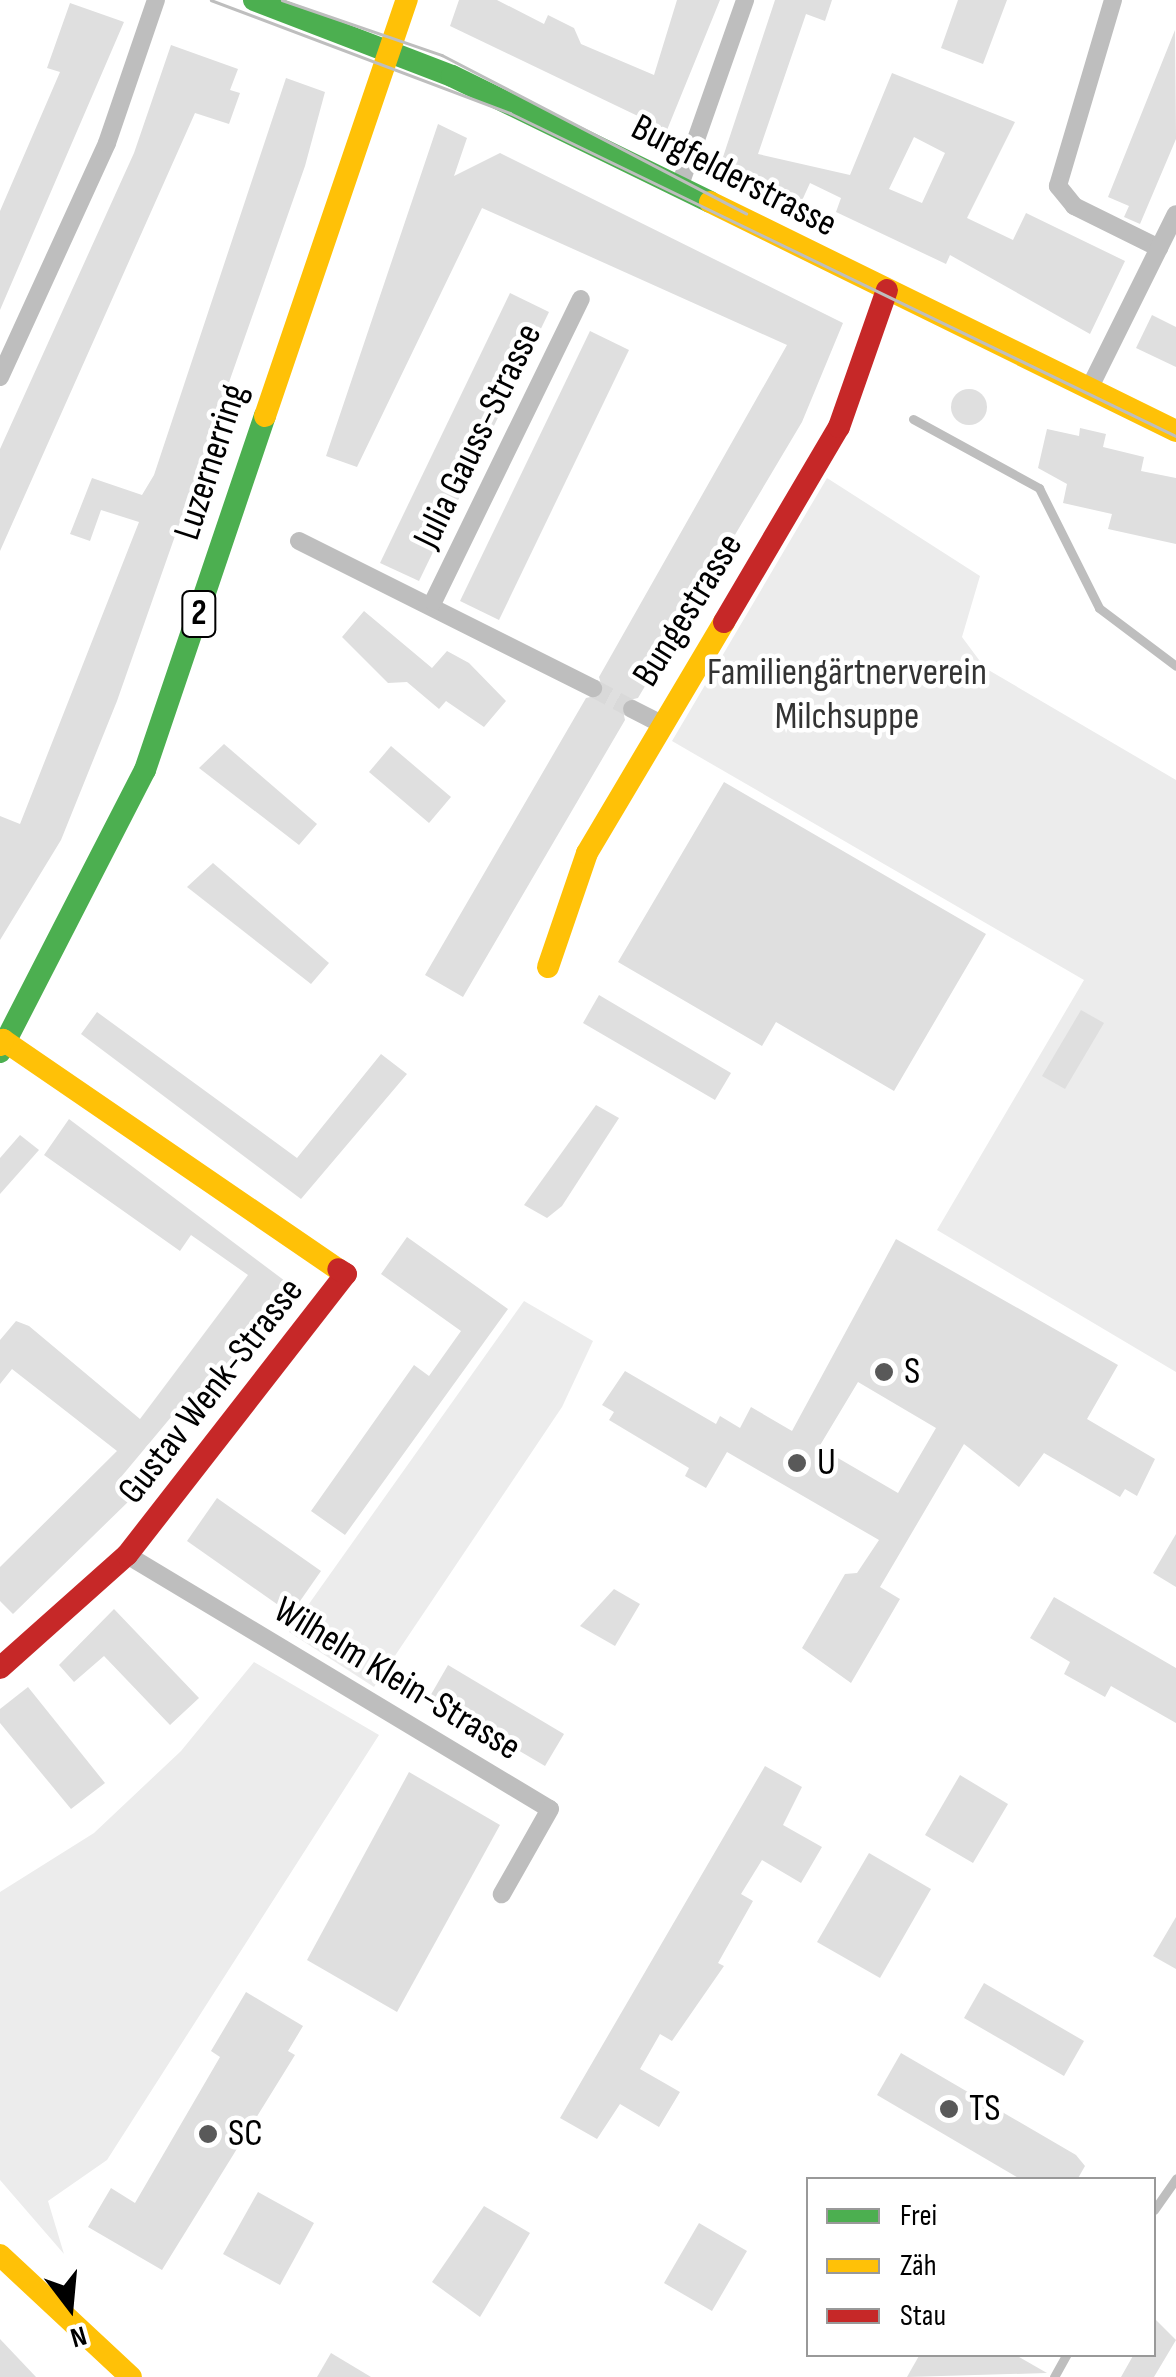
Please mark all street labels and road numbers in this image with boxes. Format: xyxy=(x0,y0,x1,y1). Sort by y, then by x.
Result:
street label: Burgfelderstrasse xyxy=(624,105,844,247)
street label: Julia Gauss-Strasse xyxy=(404,316,552,556)
street label: Luzernerring xyxy=(164,378,258,546)
street label: Bungestrasse xyxy=(623,525,753,695)
road number: 2 xyxy=(179,584,219,644)
street label: Gustav Wenk-Strasse xyxy=(109,1269,313,1513)
street label: Wilhelm Klein-Strasse xyxy=(265,1587,529,1771)

